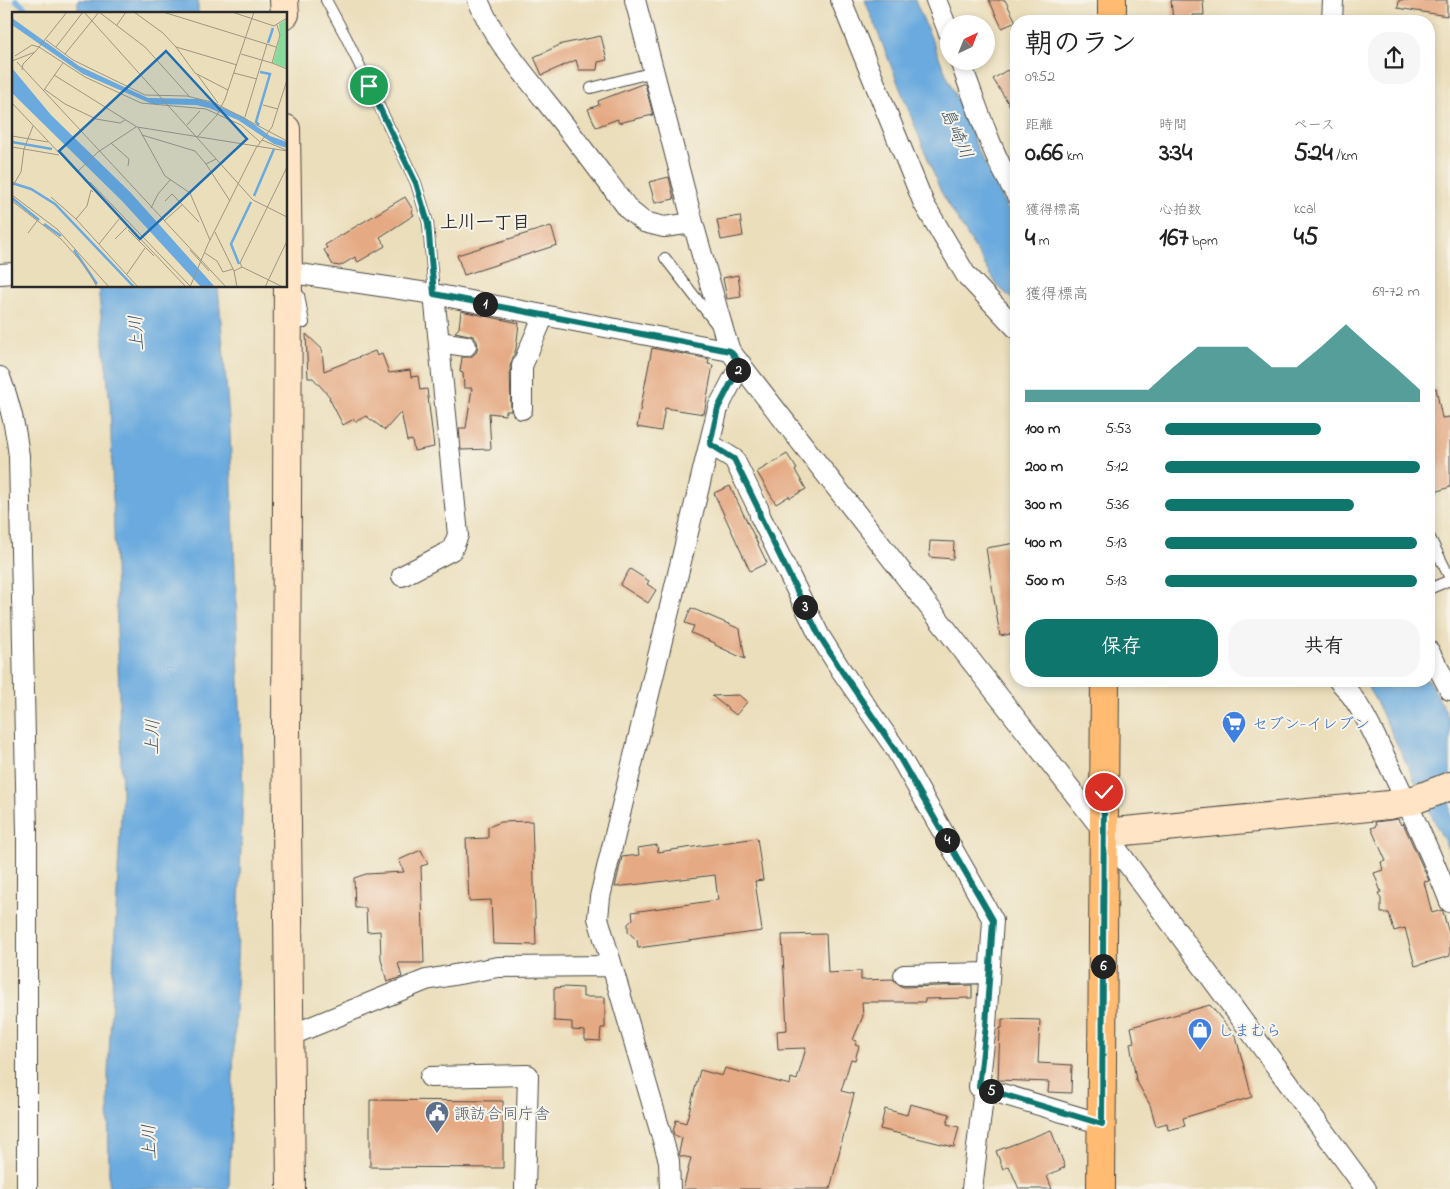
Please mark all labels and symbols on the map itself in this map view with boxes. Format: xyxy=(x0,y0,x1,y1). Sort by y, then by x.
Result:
inset map xyxy=(12,12,288,288)
north arrow xyxy=(940,15,995,70)
pin xyxy=(348,65,390,107)
water label: 島崎川 xyxy=(932,104,978,164)
district label: 上川一丁目 xyxy=(440,211,530,237)
pin: 1 xyxy=(472,292,498,316)
water label: 上川 xyxy=(124,314,152,352)
pin: 2 xyxy=(726,358,750,382)
pin: 3 xyxy=(792,594,818,620)
supermarket icon: セブン-イレブン xyxy=(1221,710,1247,744)
place label: セブン-イレブン xyxy=(1252,713,1370,737)
water label: 上川 xyxy=(141,719,167,755)
pin xyxy=(1083,771,1125,813)
pin: 4 xyxy=(934,828,960,852)
pin: 6 xyxy=(1090,954,1116,978)
shop icon: しまむら xyxy=(1187,1017,1213,1051)
place label: しまむら xyxy=(1218,1020,1282,1044)
pin: 5 xyxy=(978,1078,1004,1104)
public building icon: 諏訪合同庁舎 xyxy=(424,1100,450,1134)
place label: 諏訪合同庁舎 xyxy=(454,1103,550,1127)
water label: 上川 xyxy=(137,1123,165,1160)

